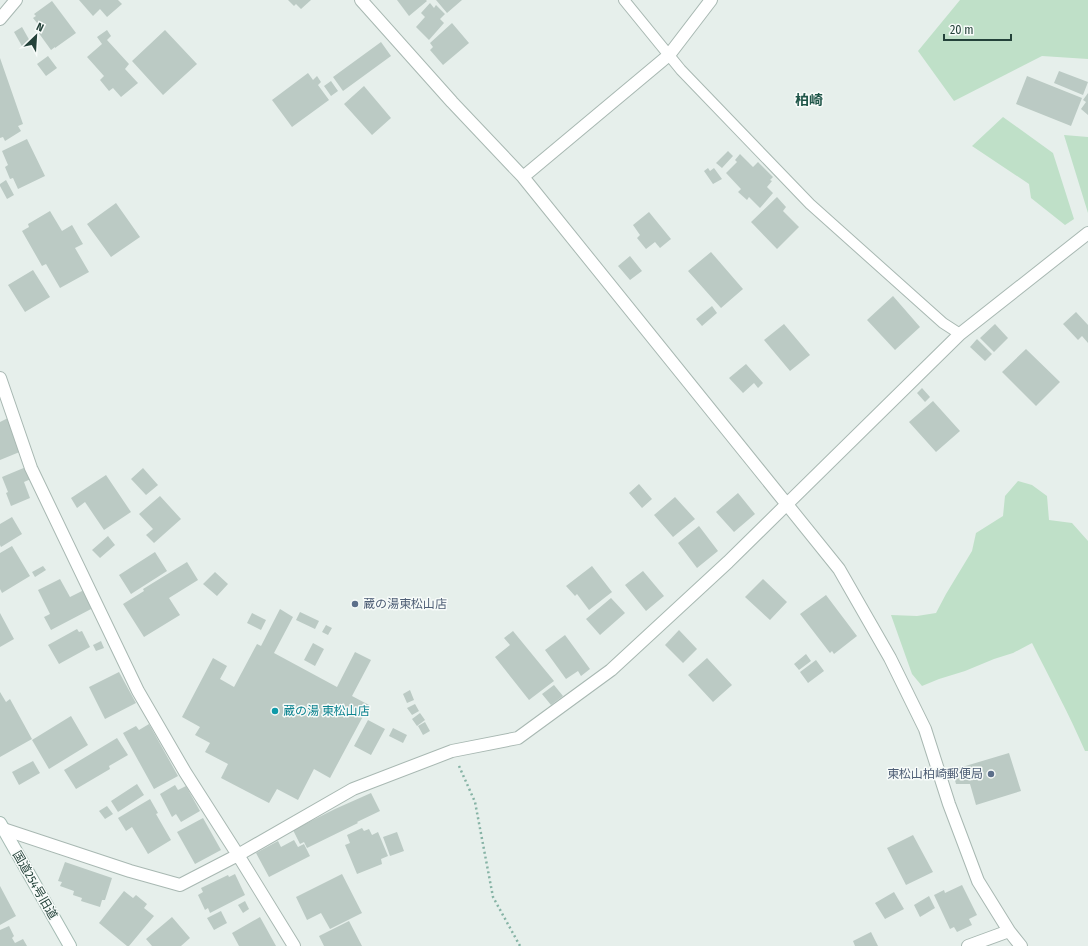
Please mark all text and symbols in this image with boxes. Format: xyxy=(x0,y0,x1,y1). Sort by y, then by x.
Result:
north arrow xyxy=(16,16,56,56)
scale bar xyxy=(944,16,1011,42)
text: N xyxy=(34,20,46,35)
text: 20 m xyxy=(950,23,974,37)
district label: 柏崎 xyxy=(795,92,823,109)
place label: 蔵の湯東松山店 xyxy=(363,597,447,611)
marker: 蔵の湯東松山店 xyxy=(350,599,360,609)
place label: 蔵の湯 東松山店 xyxy=(283,704,370,718)
marker: 蔵の湯 東松山店 xyxy=(270,706,280,716)
place label: 東松山柏崎郵便局 xyxy=(887,767,983,781)
marker: 東松山柏崎郵便局 xyxy=(986,769,996,779)
street label: 国道254号旧道 xyxy=(10,848,60,922)

